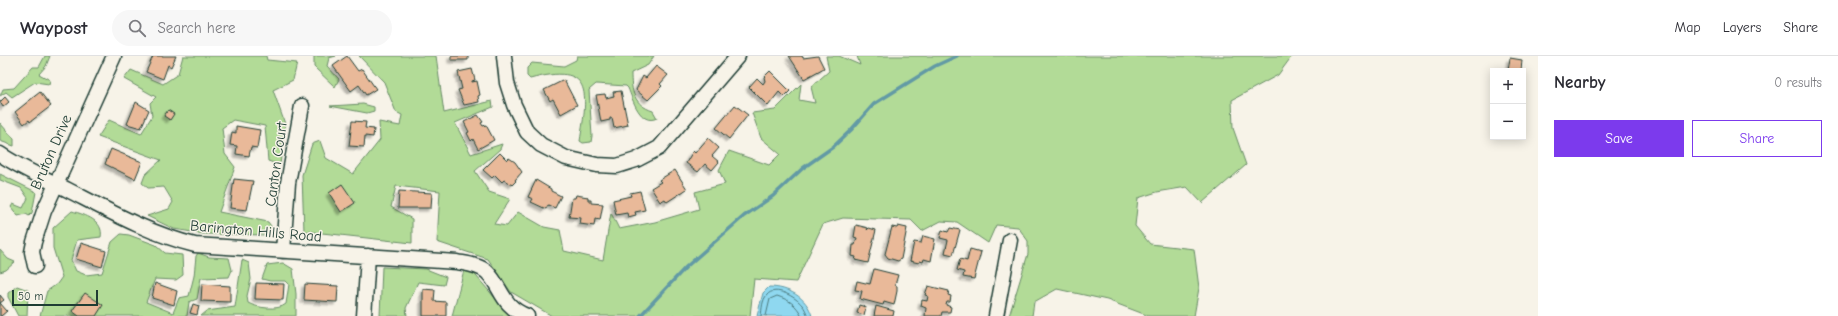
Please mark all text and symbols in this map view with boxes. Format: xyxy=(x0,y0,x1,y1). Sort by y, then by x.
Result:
search box xyxy=(112,10,392,46)
text: Waypost xyxy=(20,17,88,39)
icon: search xyxy=(126,17,148,39)
text: Search here xyxy=(158,19,236,37)
text: Map xyxy=(1674,19,1701,36)
text: Layers xyxy=(1723,19,1761,36)
text: Share xyxy=(1783,19,1818,36)
map controls xyxy=(1490,68,1526,140)
button: + xyxy=(1490,68,1526,104)
text: Nearby xyxy=(1554,73,1605,92)
text: 0 results xyxy=(1774,75,1822,90)
button: − xyxy=(1490,104,1526,140)
street label: Bruton Drive xyxy=(26,111,76,192)
street label: Canton Court xyxy=(261,120,291,208)
button: Save xyxy=(1554,120,1684,157)
button: Share xyxy=(1692,120,1822,157)
street label: Barington Hills Road xyxy=(189,216,323,246)
scale bar xyxy=(12,288,98,307)
text: 50 m xyxy=(18,290,43,303)

